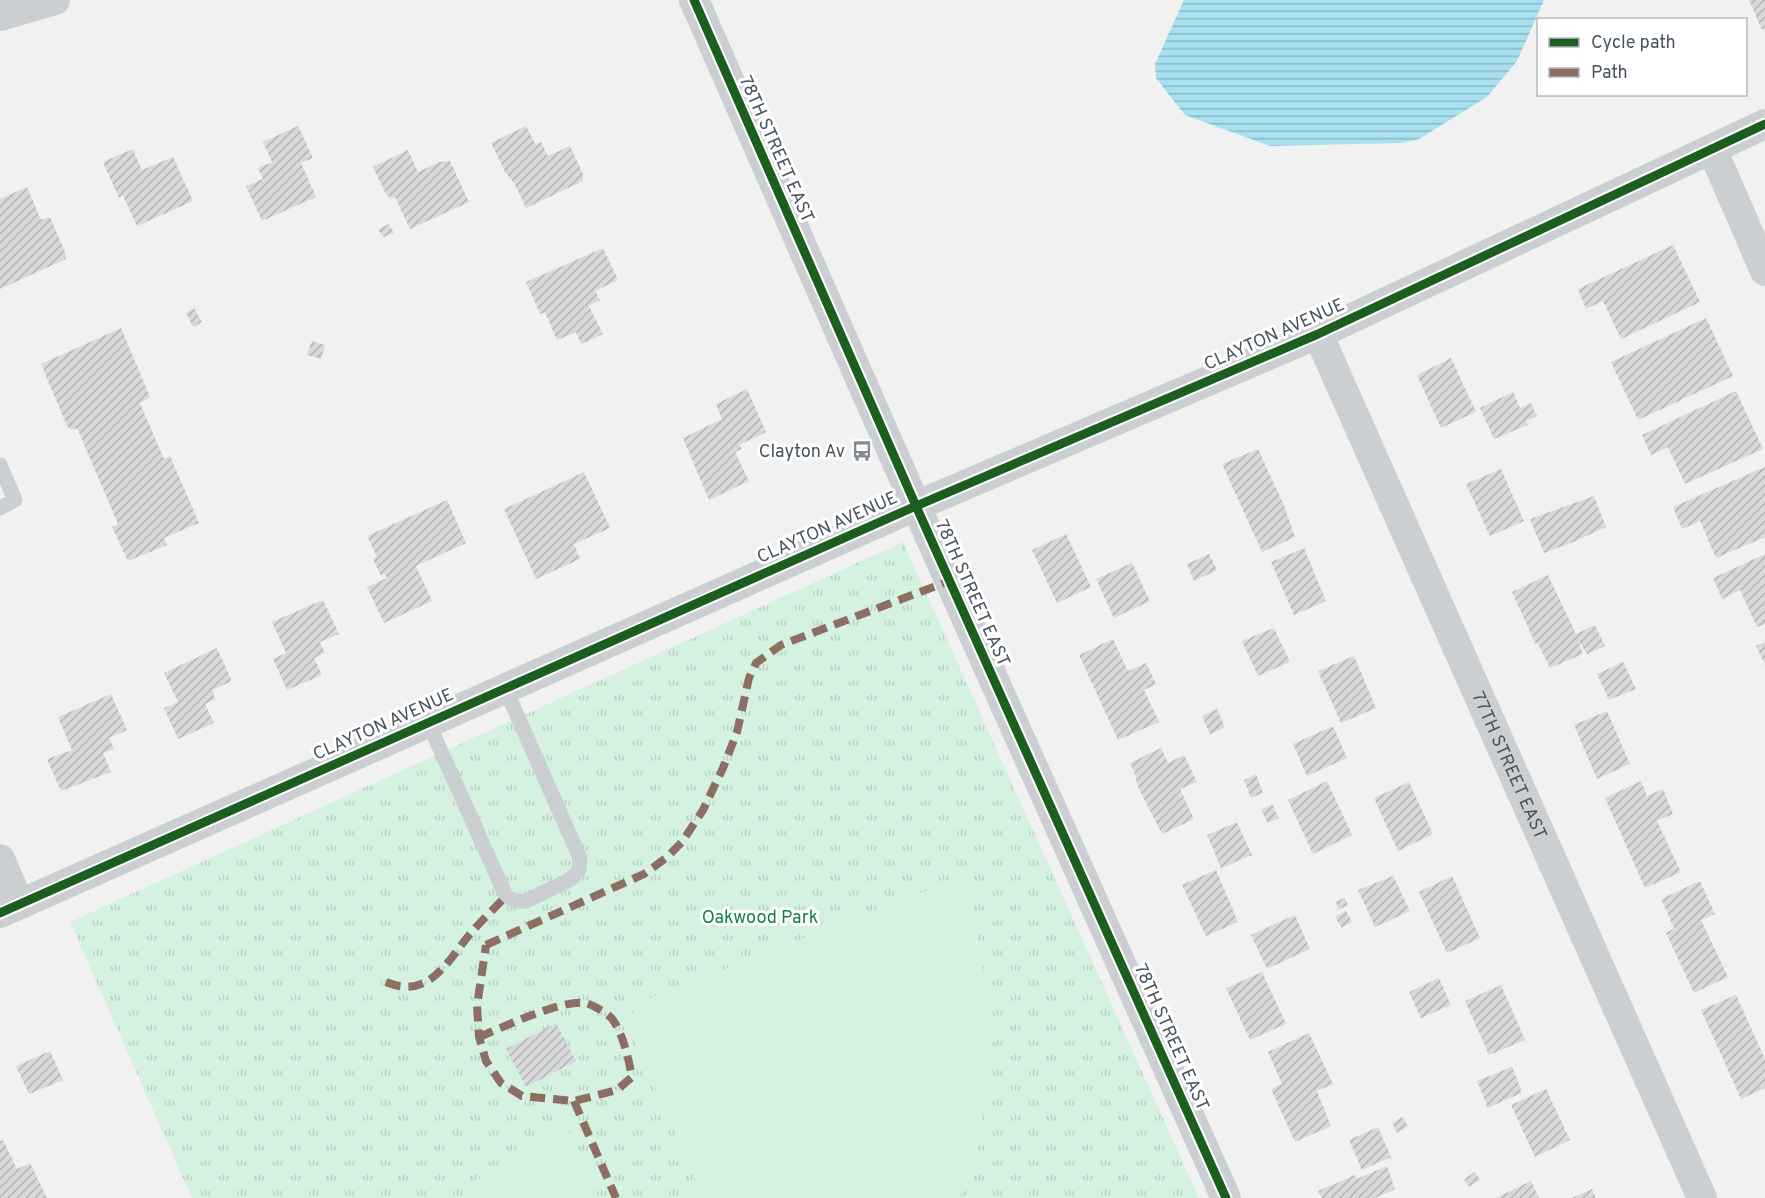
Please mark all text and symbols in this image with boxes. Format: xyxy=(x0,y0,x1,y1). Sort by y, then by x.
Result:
legend xyxy=(1537,18,1747,96)
text: Cycle path xyxy=(1591,32,1676,55)
text: Path xyxy=(1591,62,1628,85)
street label: 78TH STREET EAST xyxy=(733,73,818,227)
street label: CLAYTON AVENUE xyxy=(1201,294,1348,377)
bus stop icon: Clayton Av xyxy=(850,439,874,463)
place label: Clayton Av xyxy=(759,441,845,464)
street label: CLAYTON AVENUE xyxy=(754,487,901,570)
street label: 78TH STREET EAST xyxy=(929,517,1014,671)
street label: CLAYTON AVENUE xyxy=(310,684,457,767)
street label: 77TH STREET EAST xyxy=(1465,688,1551,843)
park label: Oakwood Park xyxy=(702,907,818,930)
street label: 78TH STREET EAST xyxy=(1128,961,1213,1115)

